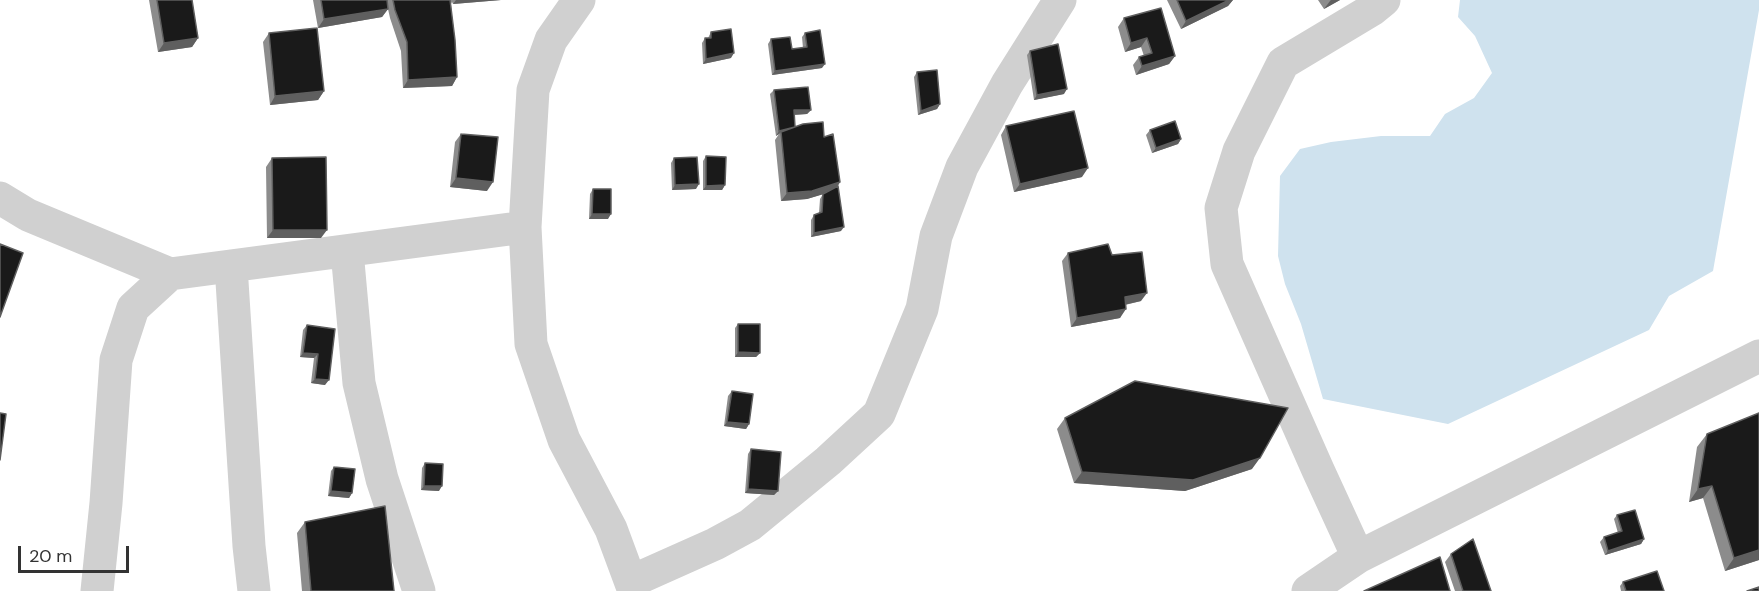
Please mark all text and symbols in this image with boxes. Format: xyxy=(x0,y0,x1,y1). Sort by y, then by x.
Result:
scale bar xyxy=(21,534,132,572)
text: 20 m xyxy=(29,544,72,568)

